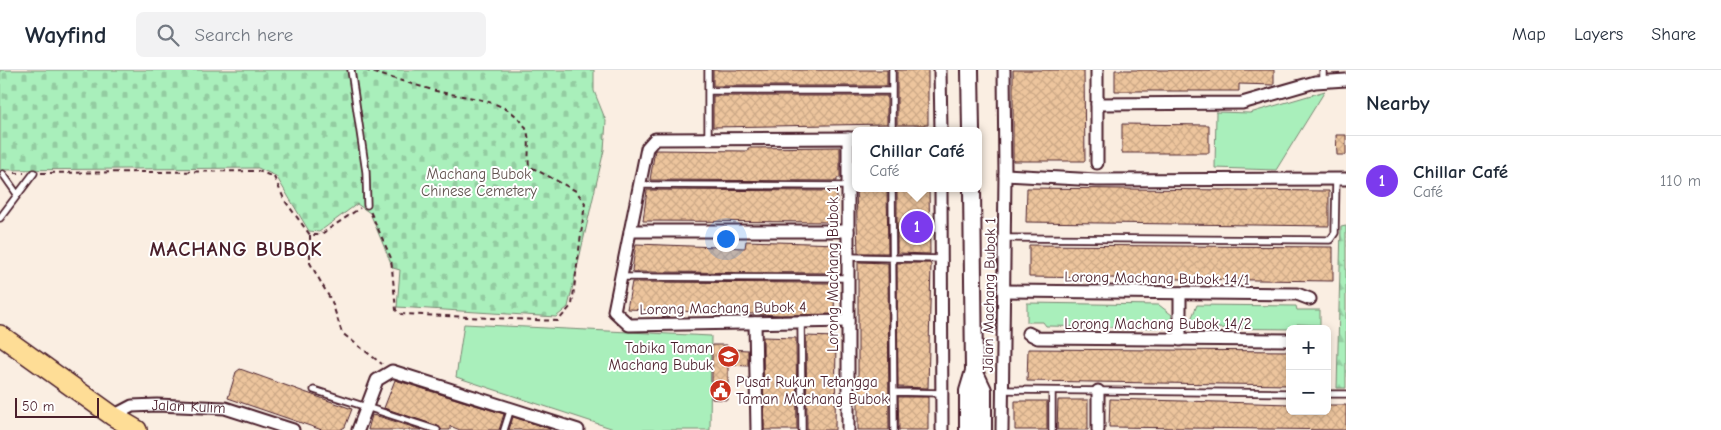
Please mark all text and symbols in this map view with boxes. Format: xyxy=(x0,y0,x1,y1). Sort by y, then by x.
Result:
search box xyxy=(136,12,486,57)
text: Wayfind xyxy=(25,21,106,49)
icon: search xyxy=(154,21,182,49)
text: Search here xyxy=(194,24,293,46)
text: Map xyxy=(1512,24,1546,45)
text: Layers xyxy=(1574,24,1623,45)
text: Share xyxy=(1651,24,1696,45)
text: Nearby xyxy=(1366,91,1430,115)
popup xyxy=(852,127,982,192)
text: Chillar Café xyxy=(869,140,965,162)
text: Chillar Café xyxy=(1413,161,1508,183)
text: Café xyxy=(869,162,900,180)
park label: Machang Bubok Chinese Cemetery xyxy=(421,165,537,200)
text: 1 xyxy=(1379,172,1385,190)
text: 110 m xyxy=(1660,172,1701,190)
text: Café xyxy=(1413,183,1443,201)
street label: Lorong Machang Bubok 1 xyxy=(824,186,842,352)
pin: 1 xyxy=(901,208,933,246)
street label: Jalan Machang Bubok 1 xyxy=(979,217,999,372)
your location xyxy=(713,226,739,252)
district label: MACHANG BUBOK xyxy=(149,238,323,261)
street label: Lorong Machang Bubok 14/1 xyxy=(1064,267,1250,289)
street label: Lorong Machang Bubok 4 xyxy=(639,298,807,318)
street label: Lorong Machang Bubok 14/2 xyxy=(1064,315,1252,333)
map controls xyxy=(1286,325,1331,415)
button: + xyxy=(1286,325,1331,370)
place label: Tabika Taman Machang Bubuk xyxy=(609,339,714,374)
school or university icon: Tabika Taman Machang Bubuk xyxy=(717,345,741,369)
button: − xyxy=(1286,370,1331,415)
place label: Pusat Rukun Tetangga Taman Machang Bubok xyxy=(736,373,889,408)
public building icon: Pusat Rukun Tetangga Taman Machang Bubok xyxy=(708,379,732,403)
scale bar xyxy=(15,395,99,418)
street label: Jalan Kulim xyxy=(151,396,226,417)
text: 50 m xyxy=(22,398,54,415)

